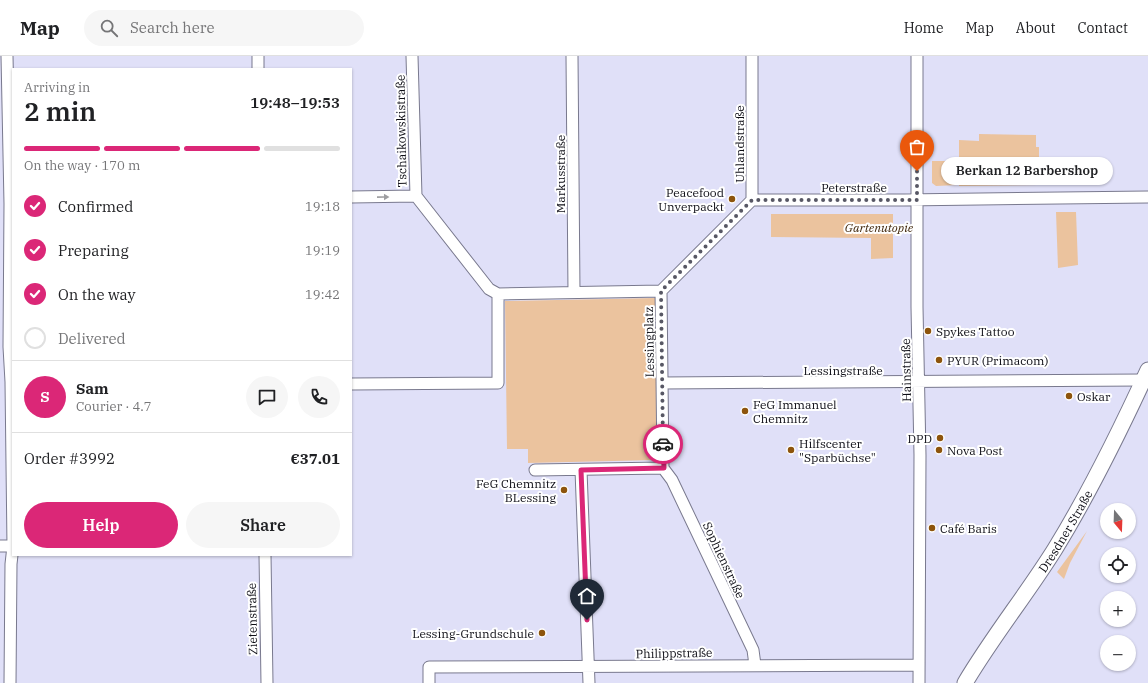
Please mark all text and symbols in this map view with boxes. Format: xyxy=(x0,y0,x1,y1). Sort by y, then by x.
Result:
search box xyxy=(84,10,364,46)
text: Map xyxy=(20,16,60,40)
icon: search xyxy=(98,17,120,39)
text: Search here xyxy=(130,18,214,37)
text: Home xyxy=(904,19,943,37)
text: Map xyxy=(965,19,994,37)
text: About xyxy=(1016,19,1055,37)
text: Contact xyxy=(1077,19,1128,37)
street label: Tschaikowskistraße xyxy=(393,74,409,188)
text: Arriving in xyxy=(24,79,90,96)
text: 19:48–19:53 xyxy=(250,93,340,112)
text: 2 min xyxy=(24,94,96,128)
street label: Uhlandstraße xyxy=(732,105,747,183)
pin xyxy=(900,130,934,171)
street label: Markusstraße xyxy=(553,135,568,213)
icon: bag xyxy=(906,136,928,158)
text: On the way · 170 m xyxy=(24,157,140,174)
callout: Berkan 12 Barbershop xyxy=(941,157,1113,185)
text: Berkan 12 Barbershop xyxy=(956,162,1098,179)
street label: Peterstraße xyxy=(821,180,887,195)
place label: Peacefood Unverpackt xyxy=(658,185,724,214)
one-way arrow xyxy=(377,194,390,200)
marker: Peacefood Unverpackt xyxy=(727,194,737,204)
icon: check xyxy=(24,195,46,217)
text: Confirmed xyxy=(58,197,133,216)
text: 19:18 xyxy=(305,198,340,215)
park label: Gartenutopie xyxy=(845,220,914,235)
icon: check xyxy=(24,239,46,261)
text: Preparing xyxy=(58,241,129,260)
text: 19:19 xyxy=(305,242,340,259)
icon: check xyxy=(24,283,46,305)
text: On the way xyxy=(58,285,136,304)
text: 19:42 xyxy=(305,286,340,303)
street label: Lessingplatz xyxy=(641,306,657,378)
place label: Spykes Tattoo xyxy=(936,324,1015,339)
marker: Spykes Tattoo xyxy=(923,326,933,336)
text: Delivered xyxy=(58,329,126,348)
street label: Hainstraße xyxy=(898,338,914,402)
place label: PYUR (Primacom) xyxy=(947,353,1048,368)
marker: PYUR (Primacom) xyxy=(934,355,944,365)
street label: Lessingstraße xyxy=(803,363,883,378)
button: chat xyxy=(246,376,288,418)
button: phone xyxy=(298,376,340,418)
text: Sam xyxy=(76,379,109,398)
text: S xyxy=(40,387,50,406)
place label: Oskar xyxy=(1077,389,1111,404)
marker: Oskar xyxy=(1064,391,1074,401)
place label: FeG Immanuel Chemnitz xyxy=(753,397,837,426)
text: Courier · 4.7 xyxy=(76,398,152,415)
marker: FeG Immanuel Chemnitz xyxy=(740,406,750,416)
courier xyxy=(643,424,683,464)
place label: DPD xyxy=(908,431,932,446)
icon: car xyxy=(652,433,674,455)
marker: DPD xyxy=(935,433,945,443)
place label: Hilfscenter "Sparbüchse" xyxy=(799,436,876,465)
place label: Nova Post xyxy=(947,443,1003,458)
marker: Hilfscenter "Sparbüchse" xyxy=(786,445,796,455)
marker: Nova Post xyxy=(934,445,944,455)
text: Order #3992 xyxy=(24,449,115,468)
text: €37.01 xyxy=(290,449,340,468)
place label: FeG Chemnitz BLessing xyxy=(476,476,556,505)
marker: FeG Chemnitz BLessing xyxy=(559,485,569,495)
street label: Dresdner Straße xyxy=(1035,487,1095,575)
button: Help xyxy=(24,502,178,548)
button: Share xyxy=(186,502,340,548)
north arrow xyxy=(1100,503,1136,539)
map controls xyxy=(1100,503,1136,671)
street label: Sophienstraße xyxy=(700,519,748,601)
place label: Café Baris xyxy=(940,521,997,536)
marker: Café Baris xyxy=(927,523,937,533)
button: locate xyxy=(1100,547,1136,583)
pin xyxy=(570,579,604,620)
street label: Zietenstraße xyxy=(244,583,260,655)
icon: home xyxy=(576,585,598,607)
button: + xyxy=(1100,591,1136,627)
place label: Lessing-Grundschule xyxy=(412,626,534,641)
marker: Lessing-Grundschule xyxy=(537,628,547,638)
button: − xyxy=(1100,635,1136,671)
street label: Philippstraße xyxy=(635,645,713,661)

